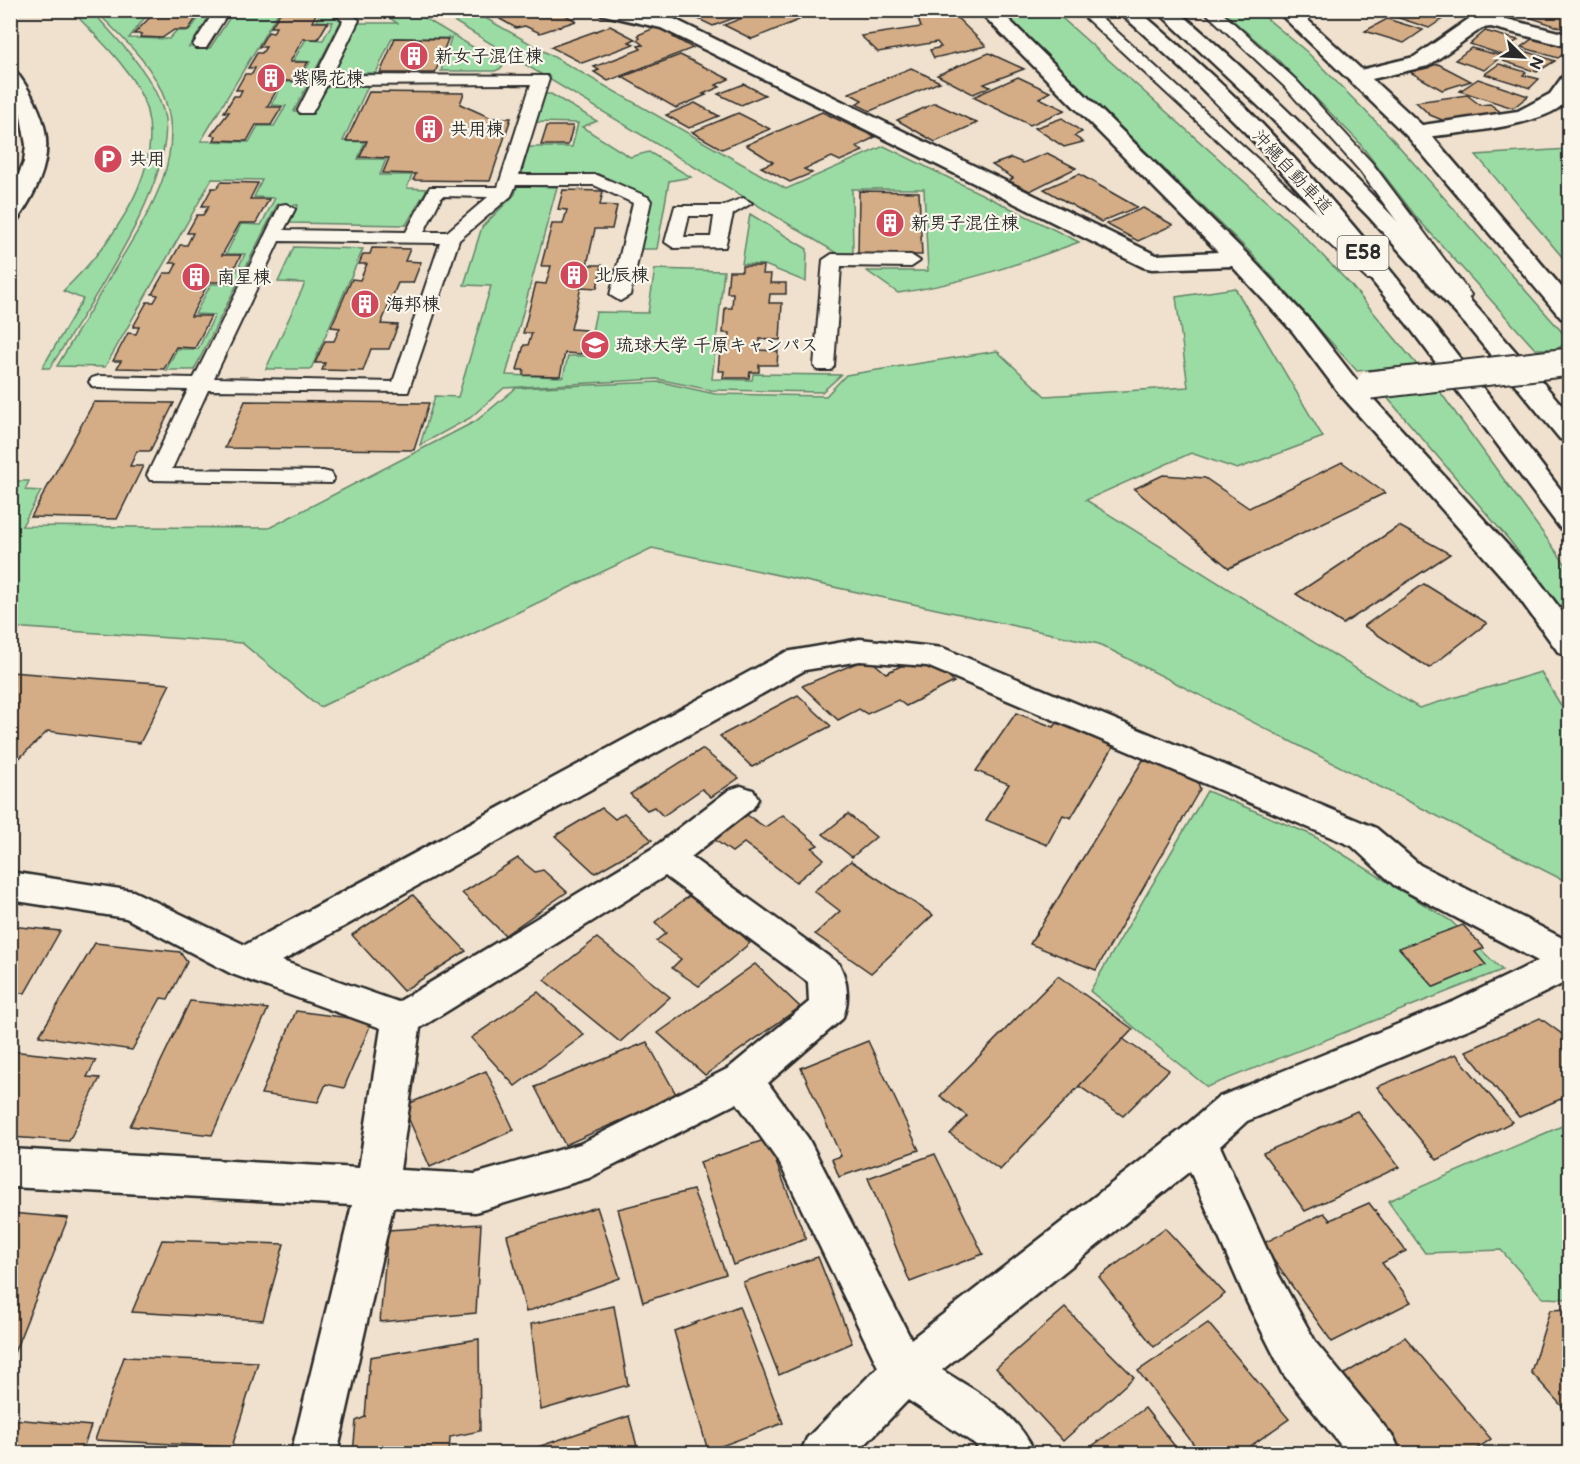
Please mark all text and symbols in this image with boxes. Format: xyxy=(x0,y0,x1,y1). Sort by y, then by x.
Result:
north arrow xyxy=(1493,27,1553,87)
building icon: 新女子混住棟 xyxy=(398,40,430,72)
place label: 新女子混住棟 xyxy=(435,46,543,67)
text: N xyxy=(1524,53,1546,72)
building icon: 紫陽花棟 xyxy=(255,62,287,94)
place label: 紫陽花棟 xyxy=(292,68,364,89)
building icon: 共用棟 xyxy=(413,113,445,145)
place label: 共用棟 xyxy=(450,119,504,140)
street label: 沖縄自動車道 xyxy=(1247,125,1337,219)
parking icon: 共用 xyxy=(92,143,124,175)
place label: 共用 xyxy=(129,149,165,170)
building icon: 新男子混住棟 xyxy=(874,207,906,239)
place label: 新男子混住棟 xyxy=(911,213,1019,234)
road number: E58 xyxy=(1338,236,1388,270)
building icon: 北辰棟 xyxy=(558,259,590,291)
building icon: 南星棟 xyxy=(180,261,212,293)
place label: 北辰棟 xyxy=(595,265,649,286)
place label: 南星棟 xyxy=(217,267,271,288)
building icon: 海邦棟 xyxy=(349,288,381,320)
place label: 海邦棟 xyxy=(386,294,440,315)
school or university icon: 琉球大学 千原キャンパス xyxy=(579,329,611,361)
place label: 琉球大学 千原キャンパス xyxy=(616,335,818,356)

